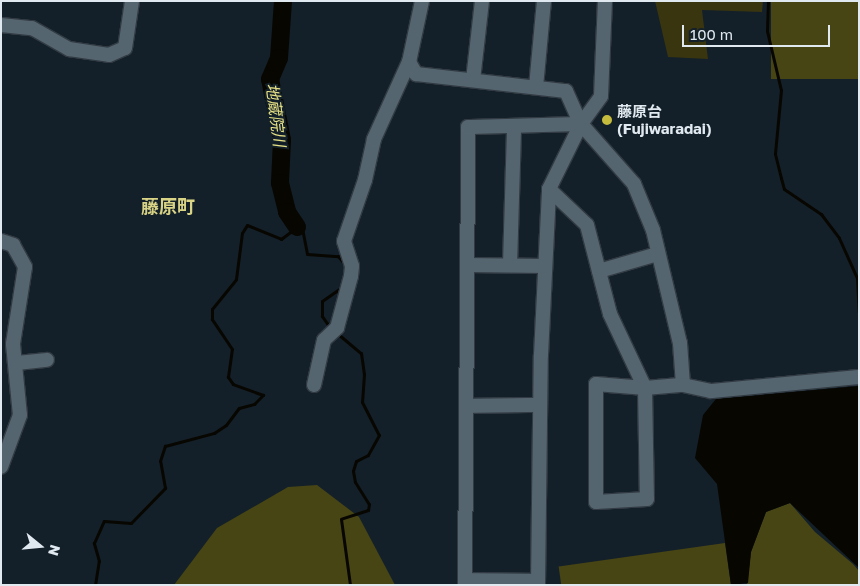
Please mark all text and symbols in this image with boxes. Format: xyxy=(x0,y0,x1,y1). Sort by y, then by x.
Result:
scale bar xyxy=(685,15,832,47)
text: 100 m xyxy=(690,25,733,43)
water label: 地蔵院川 xyxy=(263,82,289,148)
place label: 藤原台 (Fujiwaradai) xyxy=(617,102,712,137)
marker: 藤原台 (Fujiwaradai) xyxy=(601,114,613,126)
district label: 藤原町 xyxy=(141,195,195,217)
north arrow xyxy=(15,521,65,571)
text: N xyxy=(45,543,65,558)

